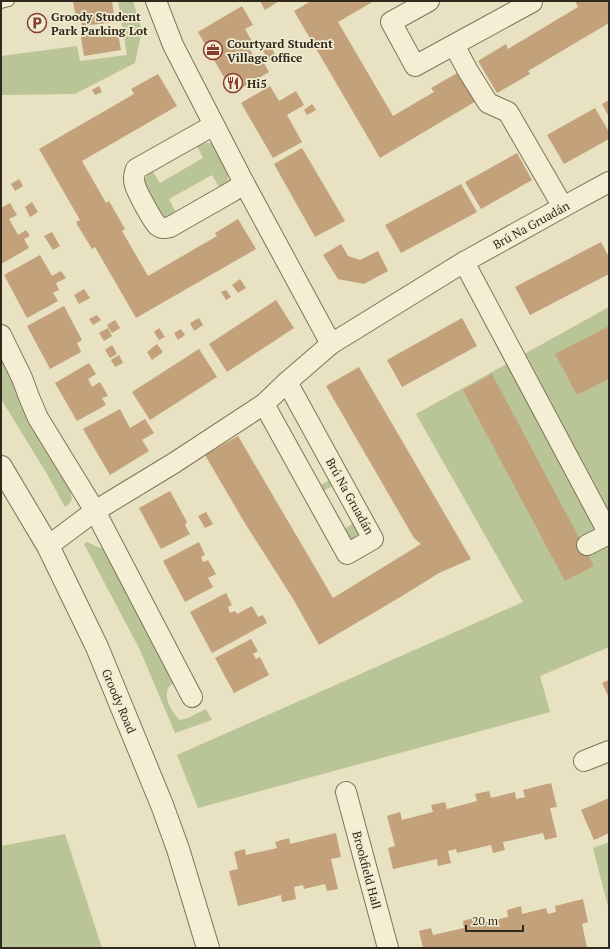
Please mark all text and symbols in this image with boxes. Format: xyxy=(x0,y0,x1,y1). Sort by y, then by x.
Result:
place label: Groody Student Park Parking Lot xyxy=(51,9,148,38)
parking icon: Groody Student Park Parking Lot xyxy=(26,12,48,34)
place label: Courtyard Student Village office xyxy=(227,36,333,65)
office icon: Courtyard Student Village office xyxy=(202,39,224,61)
restaurant icon: Hi5 xyxy=(222,72,244,94)
place label: Hi5 xyxy=(247,76,267,91)
street label: Brú Na Gruadán xyxy=(490,198,572,252)
street label: Brú Na Gruadán xyxy=(323,455,377,537)
street label: Groody Road xyxy=(99,667,139,736)
street label: Brookfield Hall xyxy=(349,829,385,911)
scale bar xyxy=(466,907,523,933)
text: 20 m xyxy=(472,913,499,928)

